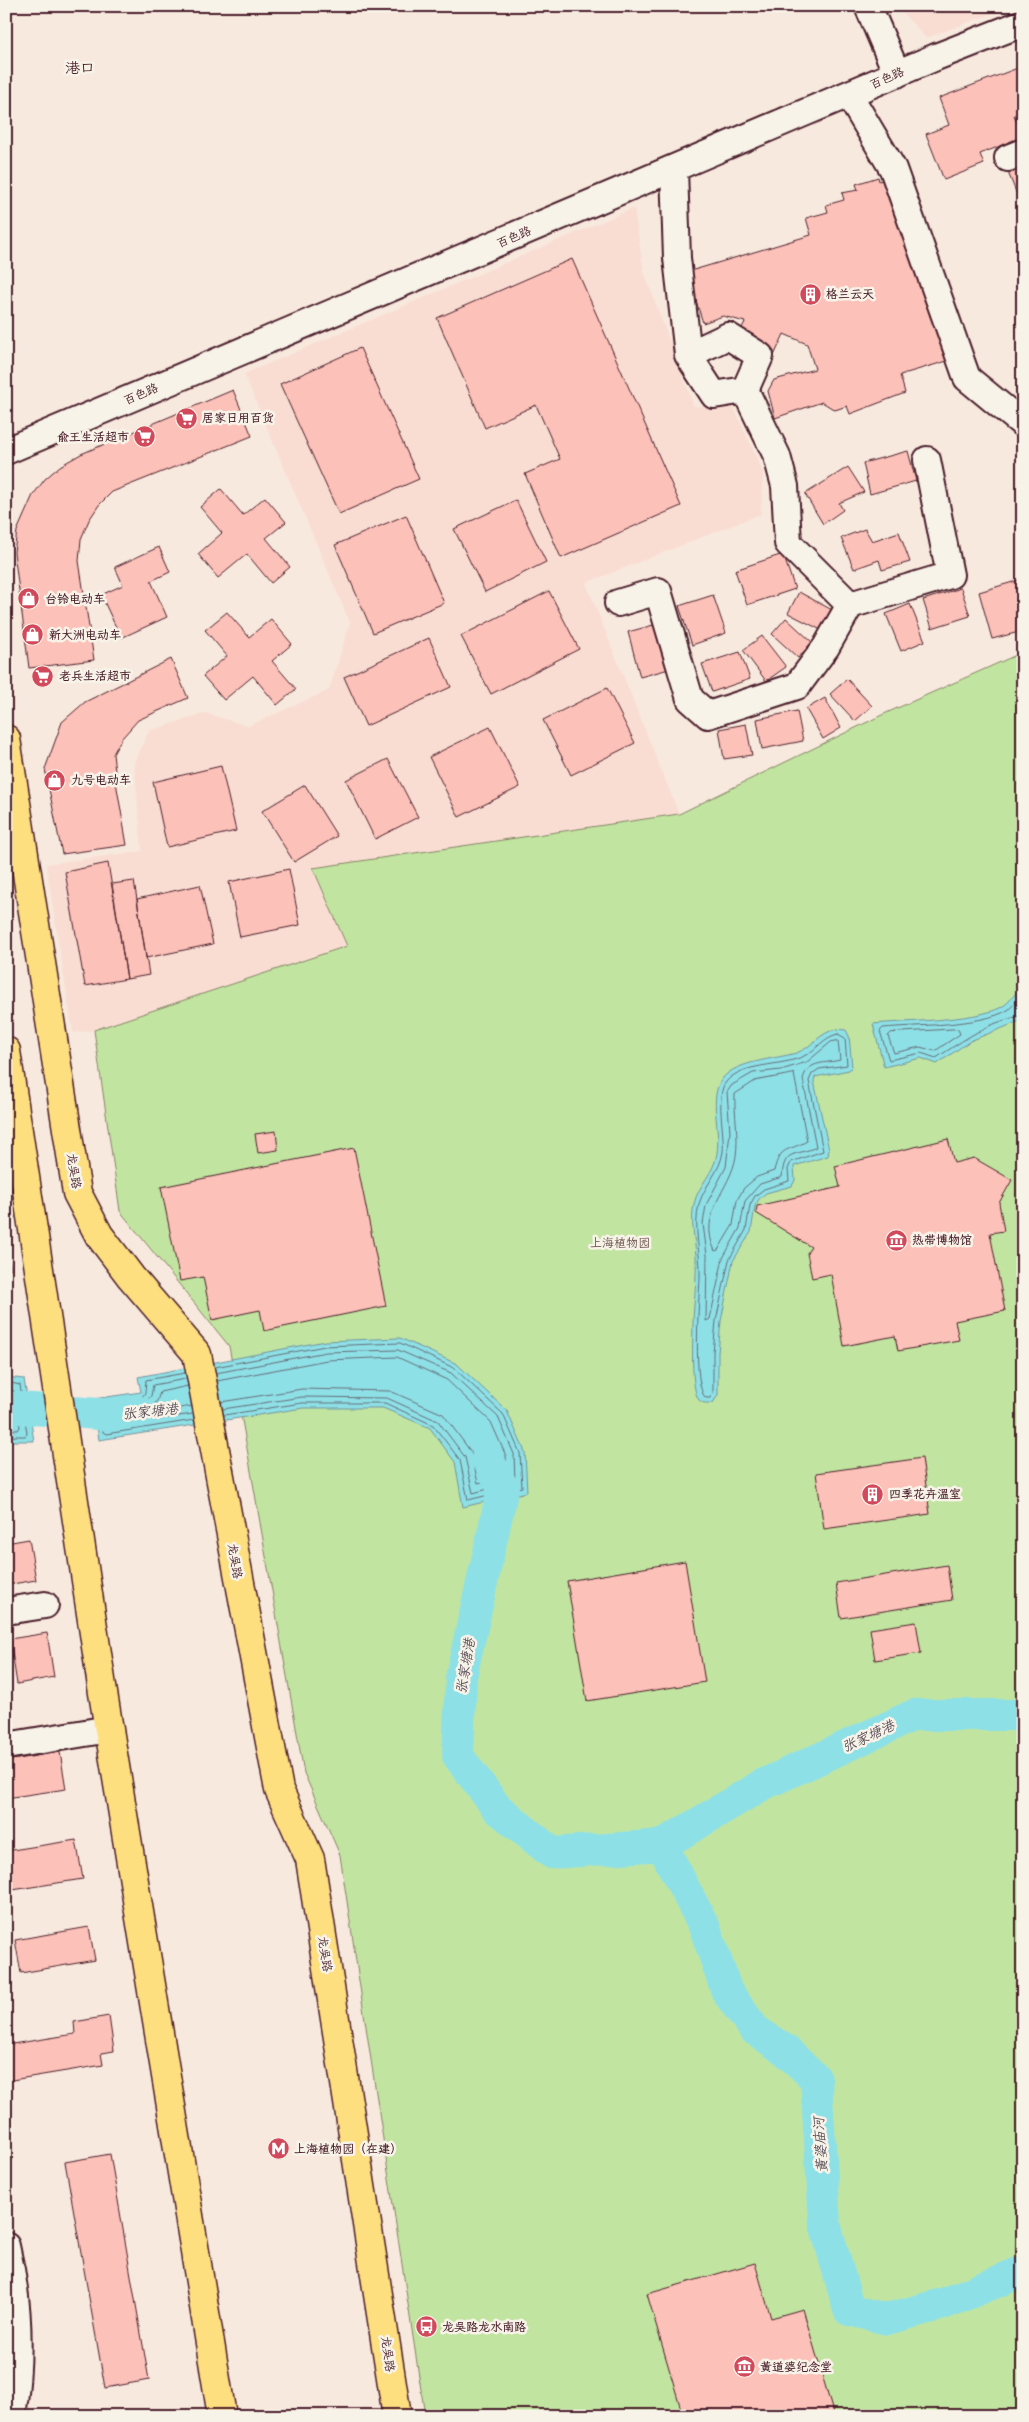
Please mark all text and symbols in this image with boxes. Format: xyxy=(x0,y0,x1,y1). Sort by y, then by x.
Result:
district label: 港口 xyxy=(65,58,95,78)
street label: 百色路 xyxy=(867,63,907,93)
street label: 百色路 xyxy=(494,223,534,251)
building icon: 格兰云天 xyxy=(798,282,822,306)
place label: 格兰云天 xyxy=(826,286,874,302)
street label: 百色路 xyxy=(121,380,161,408)
supermarket icon: 居家日用百货 xyxy=(174,406,198,430)
place label: 居家日用百货 xyxy=(202,410,274,426)
supermarket icon: 俞王生活超市 xyxy=(133,425,157,449)
place label: 俞王生活超市 xyxy=(57,429,129,445)
shop icon: 台铃电动车 xyxy=(17,587,41,611)
place label: 台铃电动车 xyxy=(45,591,105,607)
shop icon: 新大洲电动车 xyxy=(21,623,45,647)
place label: 新大洲电动车 xyxy=(49,627,121,643)
supermarket icon: 老兵生活超市 xyxy=(31,664,55,688)
place label: 老兵生活超市 xyxy=(59,668,131,684)
shop icon: 九号电动车 xyxy=(43,768,67,792)
place label: 九号电动车 xyxy=(71,772,131,788)
street label: 龙吴路 xyxy=(63,1152,85,1190)
museum icon: 热带博物馆 xyxy=(884,1228,908,1252)
place label: 热带博物馆 xyxy=(912,1232,972,1248)
park label: 上海植物园 xyxy=(590,1235,650,1251)
water label: 张家塘港 xyxy=(121,1399,181,1423)
building icon: 四季花卉温室 xyxy=(861,1482,885,1506)
place label: 四季花卉温室 xyxy=(889,1486,961,1502)
street label: 龙吴路 xyxy=(224,1542,246,1580)
water label: 张家塘港 xyxy=(452,1635,479,1695)
water label: 张家塘港 xyxy=(839,1715,899,1756)
street label: 龙吴路 xyxy=(314,1935,336,1973)
water label: 黄婆庙河 xyxy=(809,2114,831,2174)
metro station icon: 上海植物园（在建） xyxy=(266,2137,290,2161)
place label: 上海植物园（在建） xyxy=(294,2141,402,2157)
bus stop icon: 龙吴路龙水南路 xyxy=(414,2315,438,2339)
place label: 龙吴路龙水南路 xyxy=(442,2319,526,2335)
street label: 龙吴路 xyxy=(378,2335,398,2373)
museum icon: 黄道婆纪念堂 xyxy=(732,2355,756,2379)
place label: 黄道婆纪念堂 xyxy=(760,2359,832,2375)

